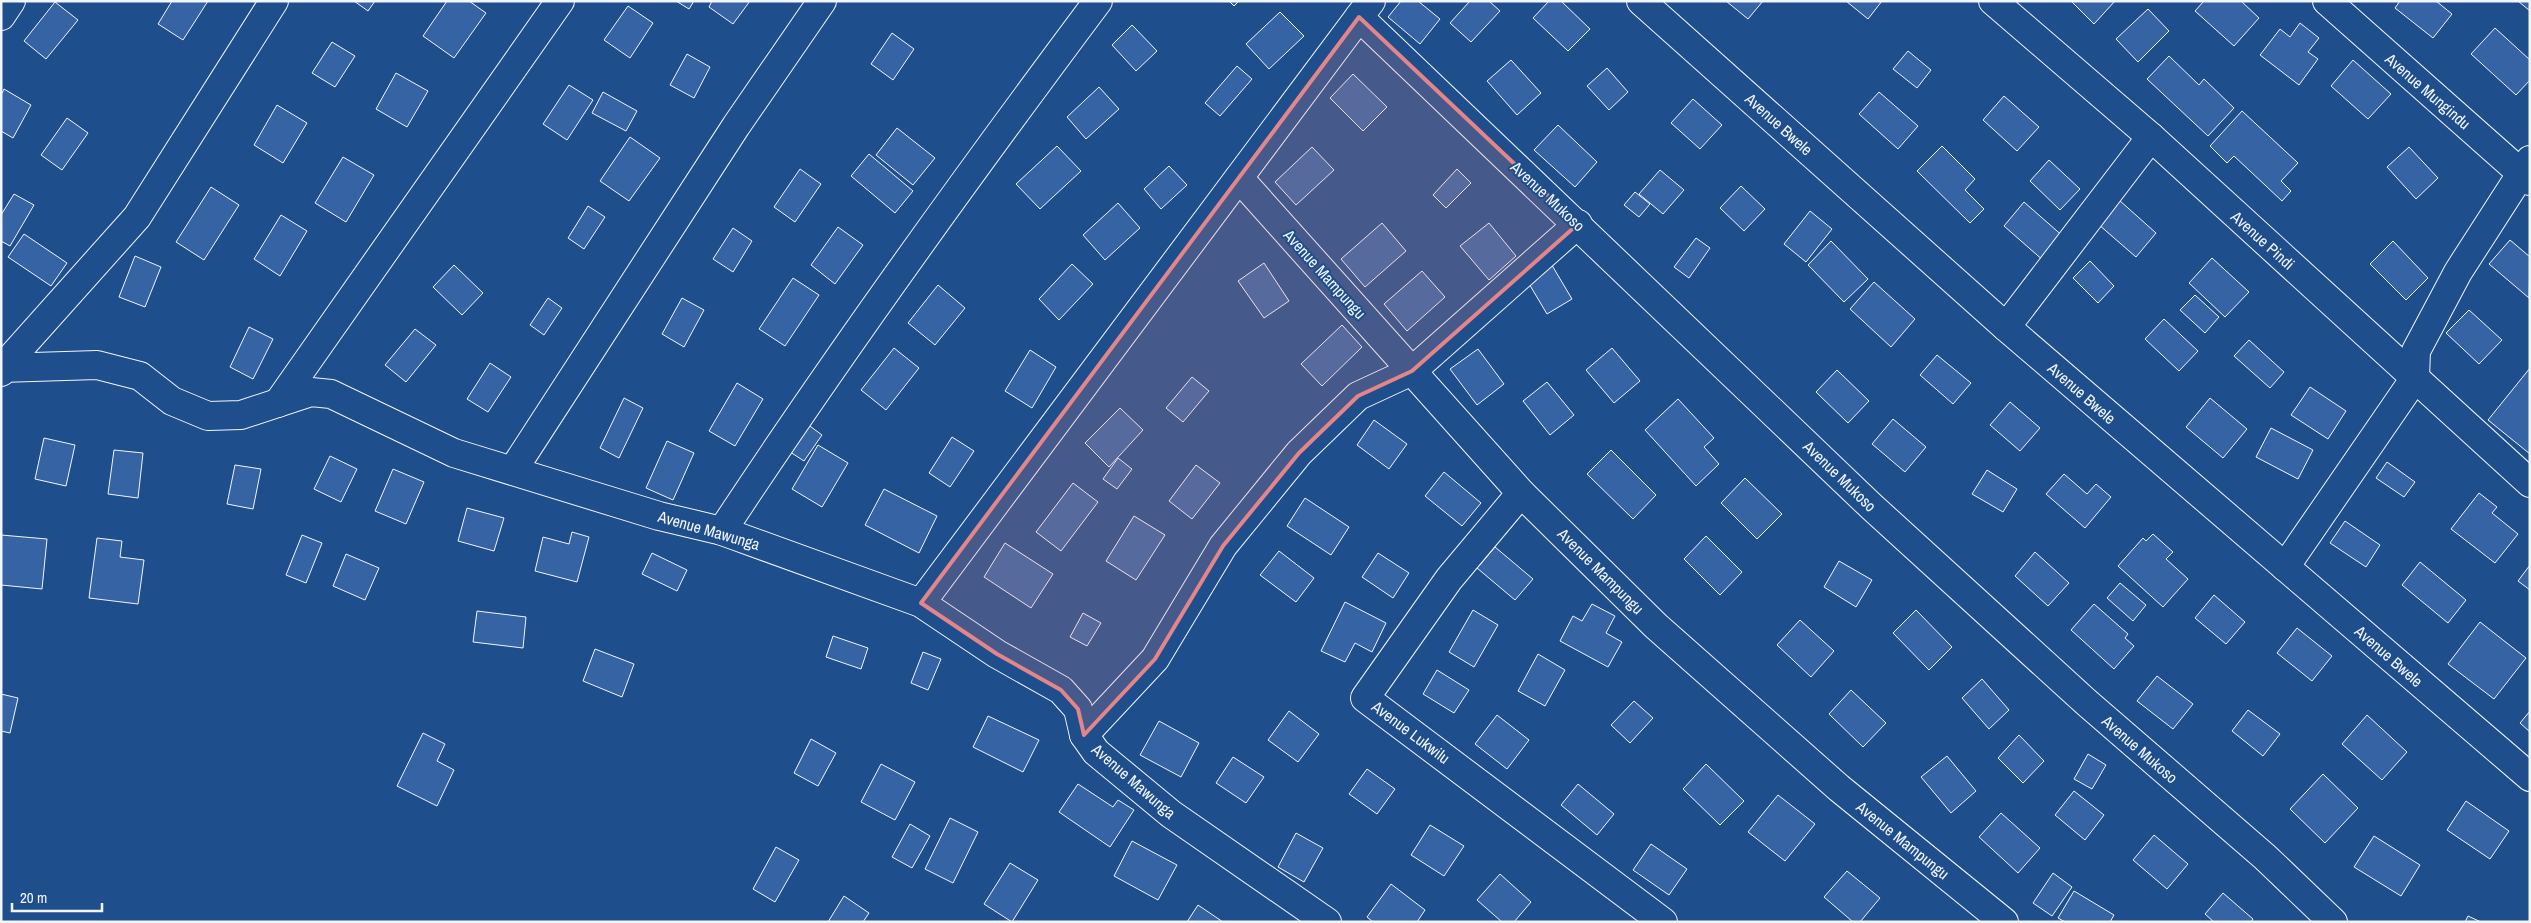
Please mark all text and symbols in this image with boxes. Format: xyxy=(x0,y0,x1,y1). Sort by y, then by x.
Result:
street label: Avenue Mungindu xyxy=(2380,47,2475,134)
street label: Avenue Bwele xyxy=(1740,87,1817,160)
street label: Avenue Mukoso xyxy=(1505,155,1590,236)
street label: Avenue Pindi xyxy=(2226,205,2300,274)
street label: Avenue Mampungu xyxy=(1278,224,1371,324)
street label: Avenue Bwele xyxy=(2042,357,2121,429)
street label: Avenue Mukoso xyxy=(1798,435,1881,517)
street label: Avenue Mawunga xyxy=(655,505,763,555)
street label: Avenue Mampungu xyxy=(1552,522,1649,619)
street label: Avenue Bwele xyxy=(2349,620,2428,692)
street label: Avenue Lukwilu xyxy=(1367,695,1455,769)
street label: Avenue Mukoso xyxy=(2097,709,2183,788)
street label: Avenue Mawunga xyxy=(1086,738,1181,824)
street label: Avenue Mampungu xyxy=(1851,795,1954,884)
scale bar xyxy=(12,880,102,912)
text: 20 m xyxy=(20,887,47,908)

